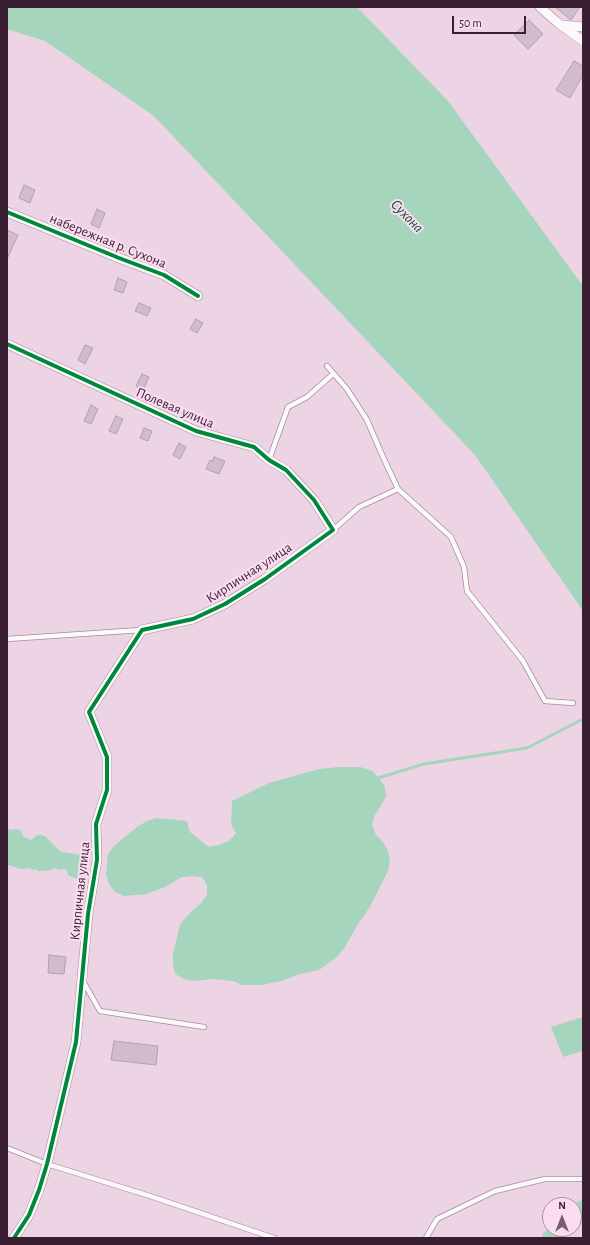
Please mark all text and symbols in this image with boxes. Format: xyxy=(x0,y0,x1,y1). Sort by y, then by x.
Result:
scale bar xyxy=(454,8,528,34)
text: 50 m xyxy=(459,17,482,29)
water label: Сухона xyxy=(387,196,427,236)
street label: набережная р. Сухона xyxy=(47,210,169,272)
street label: Полевая улица xyxy=(133,384,217,432)
street label: Кирпичная улица xyxy=(203,539,295,607)
street label: Кирпичная улица xyxy=(66,841,94,941)
north arrow xyxy=(542,1197,582,1237)
text: N xyxy=(558,1200,566,1211)

